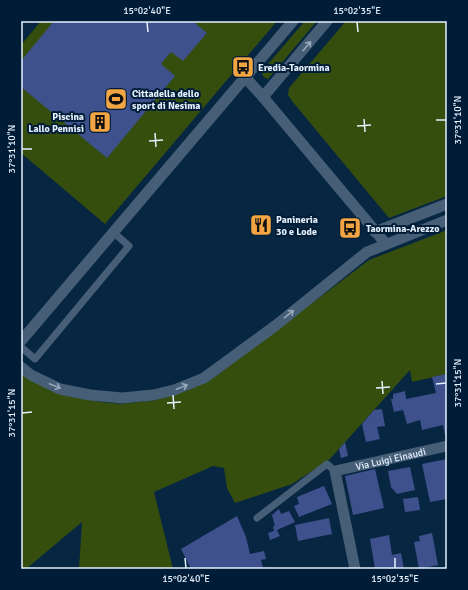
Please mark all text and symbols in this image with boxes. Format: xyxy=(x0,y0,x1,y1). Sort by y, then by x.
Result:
text: 15°02'40"E xyxy=(123,5,171,17)
text: 15°02'35"E xyxy=(333,5,381,17)
one-way arrow xyxy=(302,40,311,51)
bus stop icon: Eredia-Taormina xyxy=(230,54,256,80)
place label: Eredia-Taormina xyxy=(258,62,330,74)
sports icon: Cittadella dello sport di Nesima xyxy=(103,86,129,112)
place label: Cittadella dello sport di Nesima xyxy=(132,88,200,112)
text: 37°31'10"N xyxy=(452,96,464,144)
building icon: Piscina Lallo Pennisi xyxy=(87,109,113,135)
place label: Piscina Lallo Pennisi xyxy=(28,111,84,135)
text: 37°31'10"N xyxy=(6,125,18,173)
restaurant icon: Panineria 30 e Lode xyxy=(248,212,274,238)
place label: Panineria 30 e Lode xyxy=(276,214,318,238)
bus stop icon: Taormina-Arezzo xyxy=(337,215,363,241)
place label: Taormina-Arezzo xyxy=(366,223,439,235)
one-way arrow xyxy=(284,310,295,319)
text: 37°31'15"N xyxy=(452,359,464,407)
one-way arrow xyxy=(176,382,188,390)
one-way arrow xyxy=(48,383,60,390)
text: 37°31'15"N xyxy=(6,389,18,437)
street label: Via Luigi Einaudi xyxy=(355,446,427,473)
text: 15°02'40"E xyxy=(162,573,210,585)
text: 15°02'35"E xyxy=(371,573,419,585)

